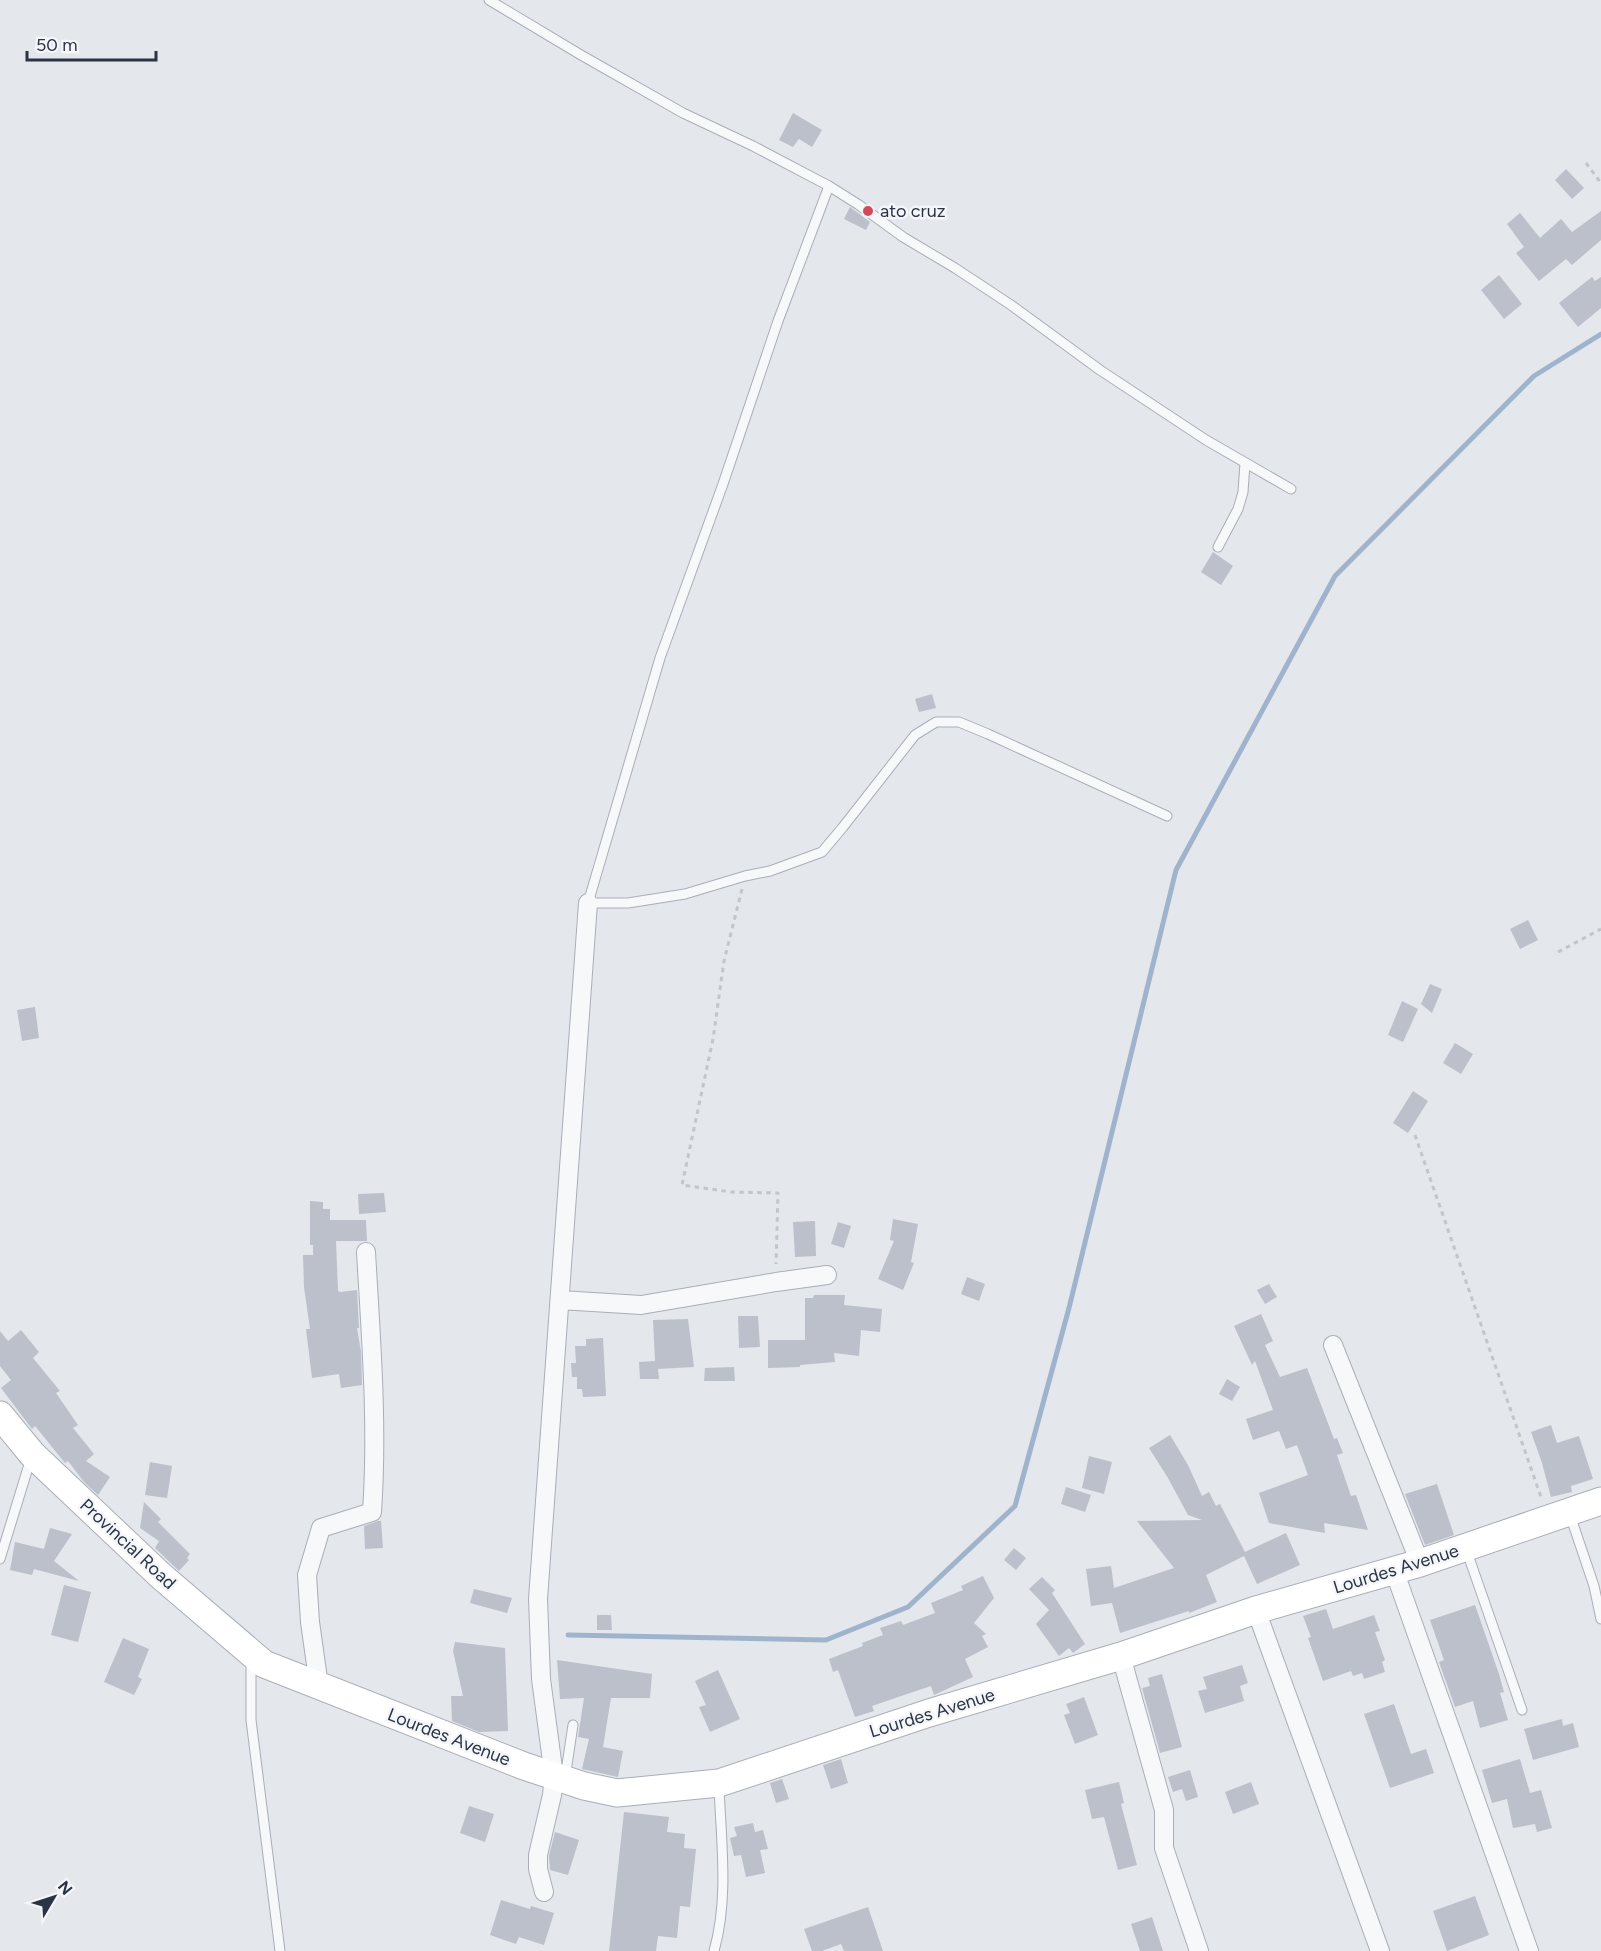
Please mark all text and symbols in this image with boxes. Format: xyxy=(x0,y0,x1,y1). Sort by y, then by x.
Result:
scale bar xyxy=(27,24,156,62)
text: 50 m xyxy=(36,34,78,56)
place label: ato cruz xyxy=(880,200,946,222)
marker: ato cruz xyxy=(861,204,875,218)
street label: Provincial Road xyxy=(75,1494,181,1594)
street label: Lourdes Avenue xyxy=(1331,1539,1462,1599)
street label: Lourdes Avenue xyxy=(867,1683,998,1743)
street label: Lourdes Avenue xyxy=(384,1703,514,1771)
north arrow xyxy=(24,1867,84,1927)
text: N xyxy=(54,1877,77,1899)

